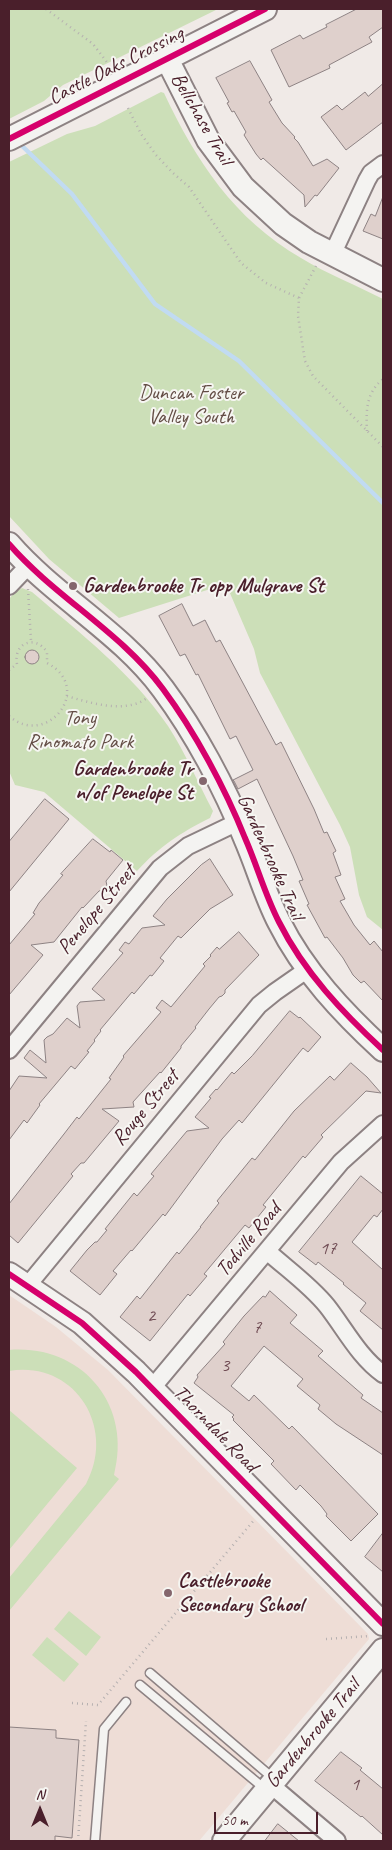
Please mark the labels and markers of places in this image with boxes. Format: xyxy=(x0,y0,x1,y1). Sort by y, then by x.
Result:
place label: Gardenbrooke Tr opp Mulgrave St xyxy=(83,573,324,599)
marker: Gardenbrooke Tr opp Mulgrave St xyxy=(67,580,79,592)
place label: Gardenbrooke Tr n/of Penelope St xyxy=(73,756,193,806)
marker: Gardenbrooke Tr n/of Penelope St xyxy=(197,775,209,787)
place label: Castlebrooke Secondary School xyxy=(178,1568,303,1618)
marker: Castlebrooke Secondary School xyxy=(162,1587,174,1599)

